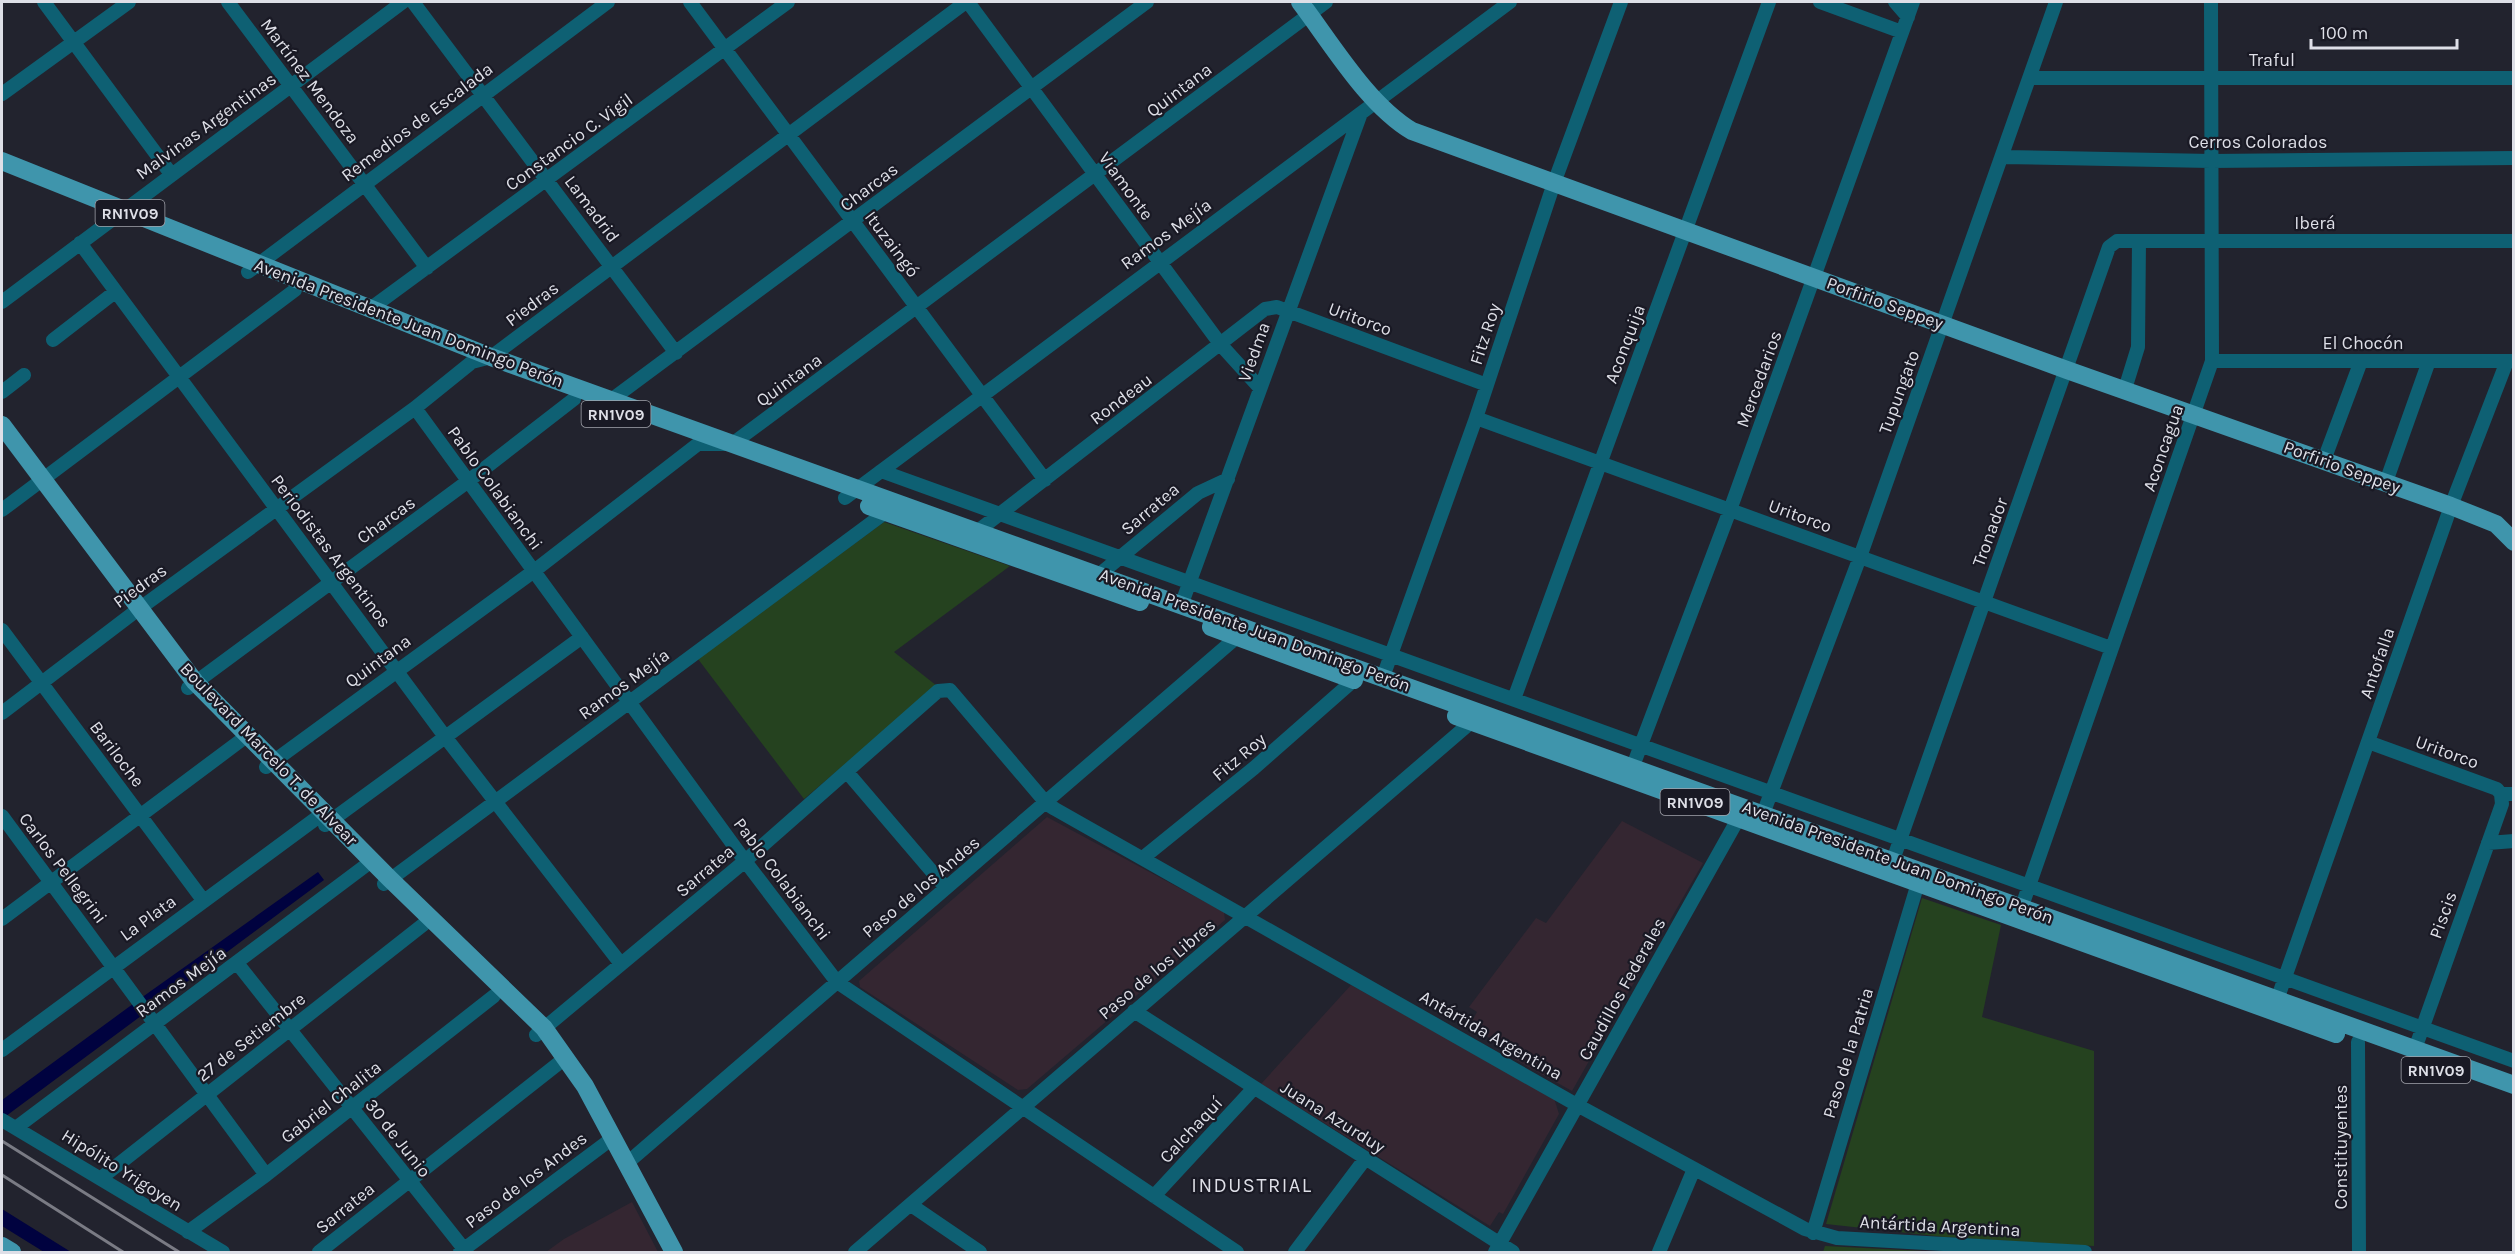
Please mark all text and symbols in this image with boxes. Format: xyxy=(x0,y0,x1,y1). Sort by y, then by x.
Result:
scale bar xyxy=(2311,12,2456,50)
street label: Martínez Mendoza xyxy=(256,14,364,148)
text: 100 m xyxy=(2320,22,2368,44)
street label: Traful xyxy=(2249,49,2295,71)
street label: Remedios de Escalada xyxy=(337,58,497,186)
street label: Quintana xyxy=(1142,58,1216,122)
street label: Malvinas Argentinas xyxy=(131,68,281,184)
street label: Constancio C. Vigil xyxy=(501,88,637,196)
street label: Cerros Colorados xyxy=(2189,131,2328,153)
street label: Viamonte xyxy=(1094,148,1158,224)
street label: Charcas xyxy=(836,158,902,216)
street label: Lamadrid xyxy=(560,171,624,247)
street label: Ramos Mejía xyxy=(1116,194,1216,274)
road number: RN1V09 xyxy=(96,200,164,226)
street label: Ituzaingó xyxy=(860,206,924,282)
street label: Iberá xyxy=(2294,212,2336,234)
street label: Avenida Presidente Juan Domingo Perón xyxy=(251,254,567,392)
street label: Porfirio Seppey xyxy=(1824,272,1947,335)
street label: Piedras xyxy=(501,277,563,331)
street label: Uritorco xyxy=(1325,297,1395,341)
street label: Fitz Roy xyxy=(1465,300,1505,368)
street label: Aconquija xyxy=(1600,301,1650,387)
street label: Viedma xyxy=(1233,319,1275,385)
street label: Mercedarios xyxy=(1731,328,1787,430)
street label: El Chocón xyxy=(2322,332,2404,354)
street label: Tupungato xyxy=(1874,347,1924,437)
street label: Quintana xyxy=(752,349,826,411)
street label: Rondeau xyxy=(1085,368,1157,430)
road number: RN1V09 xyxy=(582,401,650,427)
street label: Aconcagua xyxy=(2138,402,2188,494)
street label: Pablo Colabianchi xyxy=(443,422,547,554)
street label: Porfirio Seppey xyxy=(2281,436,2404,499)
street label: Periodistas Argentinos xyxy=(266,470,396,632)
street label: Sarratea xyxy=(1116,478,1184,540)
street label: Charcas xyxy=(352,491,420,549)
street label: Uritorco xyxy=(1765,494,1835,538)
street label: Tronador xyxy=(1967,494,2013,570)
street label: Piedras xyxy=(109,559,171,613)
street label: Avenida Presidente Juan Domingo Perón xyxy=(1096,563,1414,697)
street label: Antofalla xyxy=(2355,624,2399,702)
street label: Quintana xyxy=(341,630,415,692)
street label: Ramos Mejía xyxy=(574,644,674,724)
street label: Boulevard Marcelo T. de Alvear xyxy=(175,658,363,851)
street label: Bariloche xyxy=(85,717,149,791)
street label: Fitz Roy xyxy=(1208,728,1271,786)
street label: Uritorco xyxy=(2412,730,2482,774)
road number: RN1V09 xyxy=(1660,789,1730,815)
street label: Avenida Presidente Juan Domingo Perón xyxy=(1739,795,2057,929)
street label: Carlos Pellegrini xyxy=(14,808,112,928)
street label: Pablo Colabianchi xyxy=(729,813,835,945)
street label: Paso de los Andes xyxy=(858,831,984,943)
street label: Sarratea xyxy=(671,840,739,902)
street label: Piscis xyxy=(2424,888,2462,942)
street label: La Plata xyxy=(116,890,180,946)
street label: Paso de los Libres xyxy=(1094,914,1220,1024)
street label: Caudillos Federales xyxy=(1574,914,1670,1064)
street label: Ramos Mejía xyxy=(131,942,231,1022)
street label: Antártida Argentina xyxy=(1416,985,1566,1085)
street label: Paso de la Patria xyxy=(1818,985,1878,1121)
street label: 27 de Setiembre xyxy=(192,988,310,1086)
street label: Gabriel Chalita xyxy=(276,1056,386,1148)
road number: RN1V09 xyxy=(2402,1057,2470,1083)
street label: Juana Azurduy xyxy=(1277,1076,1390,1158)
street label: Constituyentes xyxy=(2330,1085,2352,1209)
street label: Calchaquí xyxy=(1155,1092,1228,1168)
street label: 30 de Junio xyxy=(360,1094,436,1182)
street label: Hipólito Yrigoyen xyxy=(58,1124,186,1216)
street label: Paso de los Andes xyxy=(461,1127,591,1233)
district label: INDUSTRIAL xyxy=(1191,1174,1313,1197)
street label: Sarratea xyxy=(311,1178,379,1238)
street label: Antártida Argentina xyxy=(1859,1211,2021,1241)

